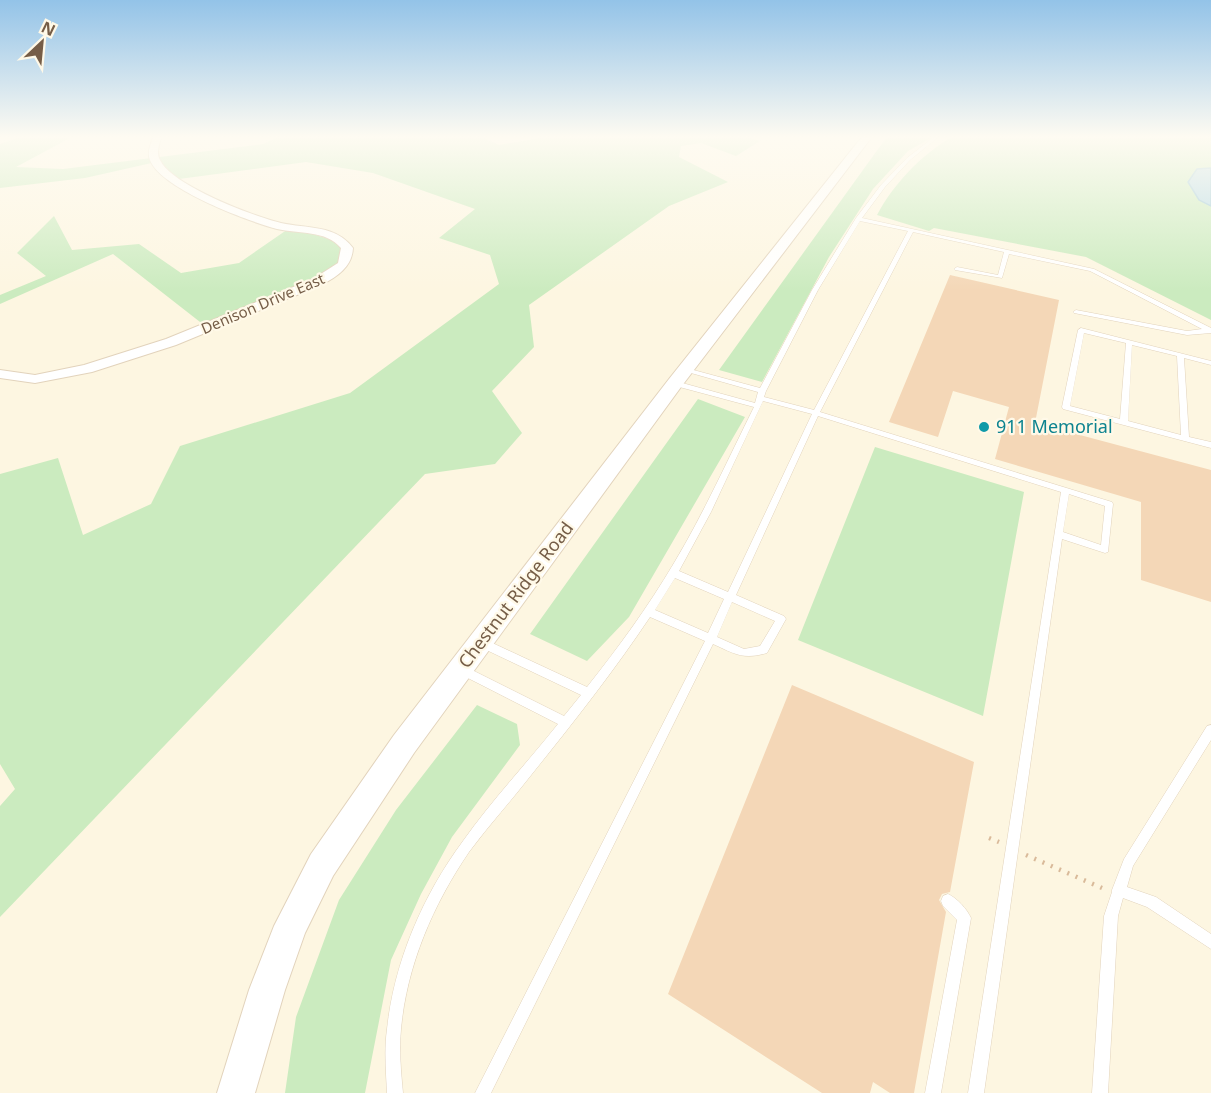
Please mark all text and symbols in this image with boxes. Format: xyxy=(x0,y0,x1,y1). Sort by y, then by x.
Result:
north arrow xyxy=(12,12,72,72)
text: N xyxy=(38,16,59,41)
street label: Denison Drive East xyxy=(198,268,328,338)
place label: 911 Memorial xyxy=(996,414,1113,438)
marker: 911 Memorial xyxy=(977,420,991,434)
street label: Chestnut Ridge Road xyxy=(452,516,578,672)

